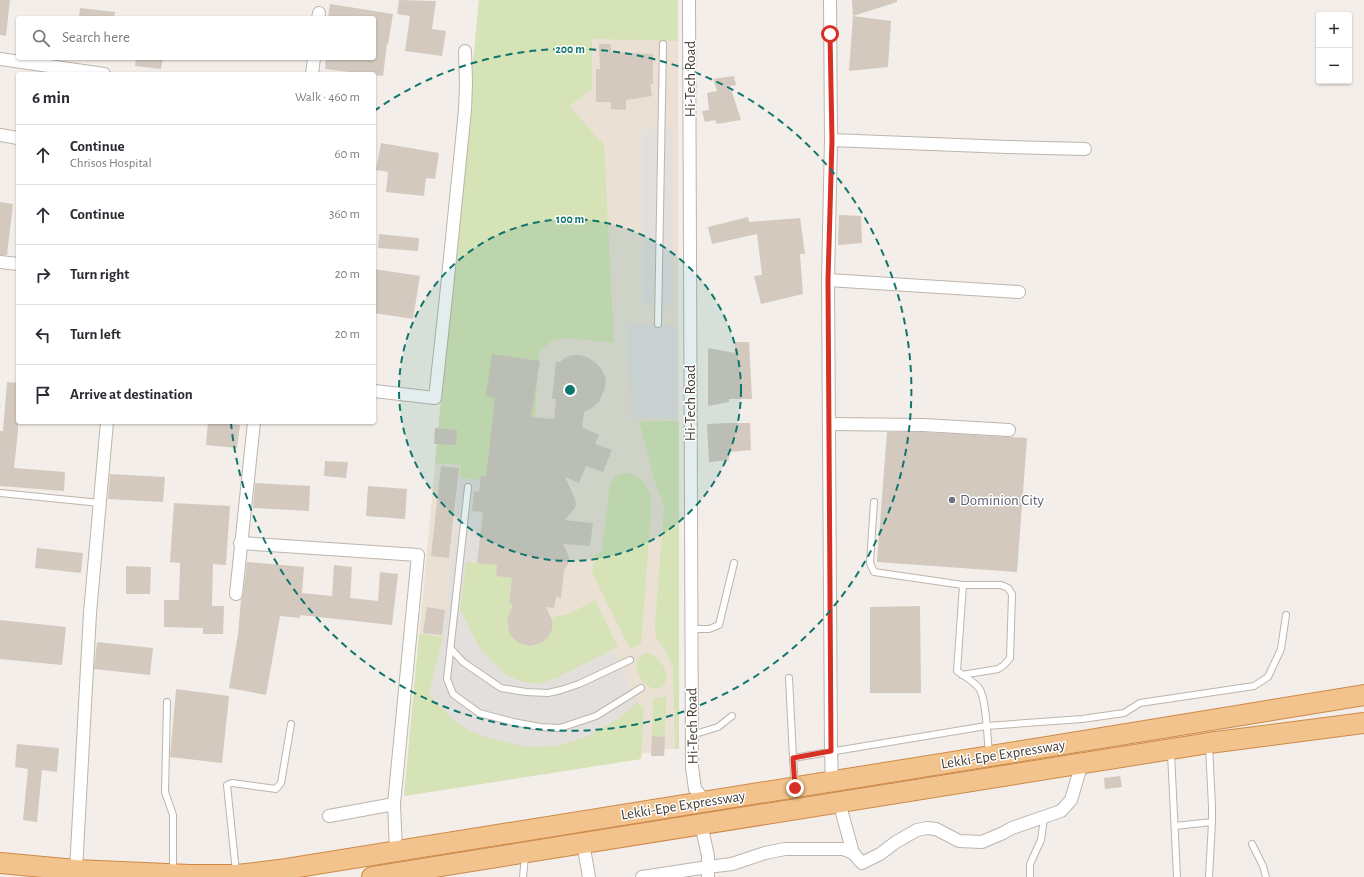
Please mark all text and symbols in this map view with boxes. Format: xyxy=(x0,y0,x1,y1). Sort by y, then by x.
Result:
map controls xyxy=(1316,12,1352,84)
button: + xyxy=(1316,12,1352,48)
search box xyxy=(16,16,376,60)
route start xyxy=(821,25,839,43)
icon: search xyxy=(30,27,52,49)
text: Search here xyxy=(62,30,130,45)
street label: Hi-Tech Road xyxy=(683,40,698,117)
text: 200 m xyxy=(555,43,585,55)
button: − xyxy=(1316,48,1352,84)
text: 6 min xyxy=(32,89,70,106)
text: Walk · 460 m xyxy=(295,91,360,104)
text: Continue xyxy=(70,139,125,154)
icon: ahead xyxy=(32,144,54,166)
text: 60 m xyxy=(334,148,360,161)
text: Chrisos Hospital xyxy=(70,157,152,170)
icon: ahead xyxy=(32,204,54,226)
text: Continue xyxy=(70,207,125,222)
text: 360 m xyxy=(329,208,360,221)
text: 100 m xyxy=(556,213,584,225)
icon: right xyxy=(32,264,54,286)
text: Turn right xyxy=(70,267,129,282)
text: 20 m xyxy=(335,268,360,281)
icon: left xyxy=(32,324,54,346)
text: Turn left xyxy=(70,327,121,342)
text: 20 m xyxy=(335,328,360,341)
street label: Hi-Tech Road xyxy=(683,364,698,441)
centre of rings xyxy=(563,383,577,397)
icon: arrive xyxy=(32,384,54,406)
text: Arrive at destination xyxy=(70,387,193,402)
place label: Dominion City xyxy=(960,493,1045,508)
marker: Dominion City xyxy=(947,495,957,505)
street label: Hi-Tech Road xyxy=(684,687,701,764)
street label: Lekki-Epe Expressway xyxy=(940,737,1067,772)
route end xyxy=(786,779,804,797)
street label: Lekki-Epe Expressway xyxy=(620,788,747,823)

